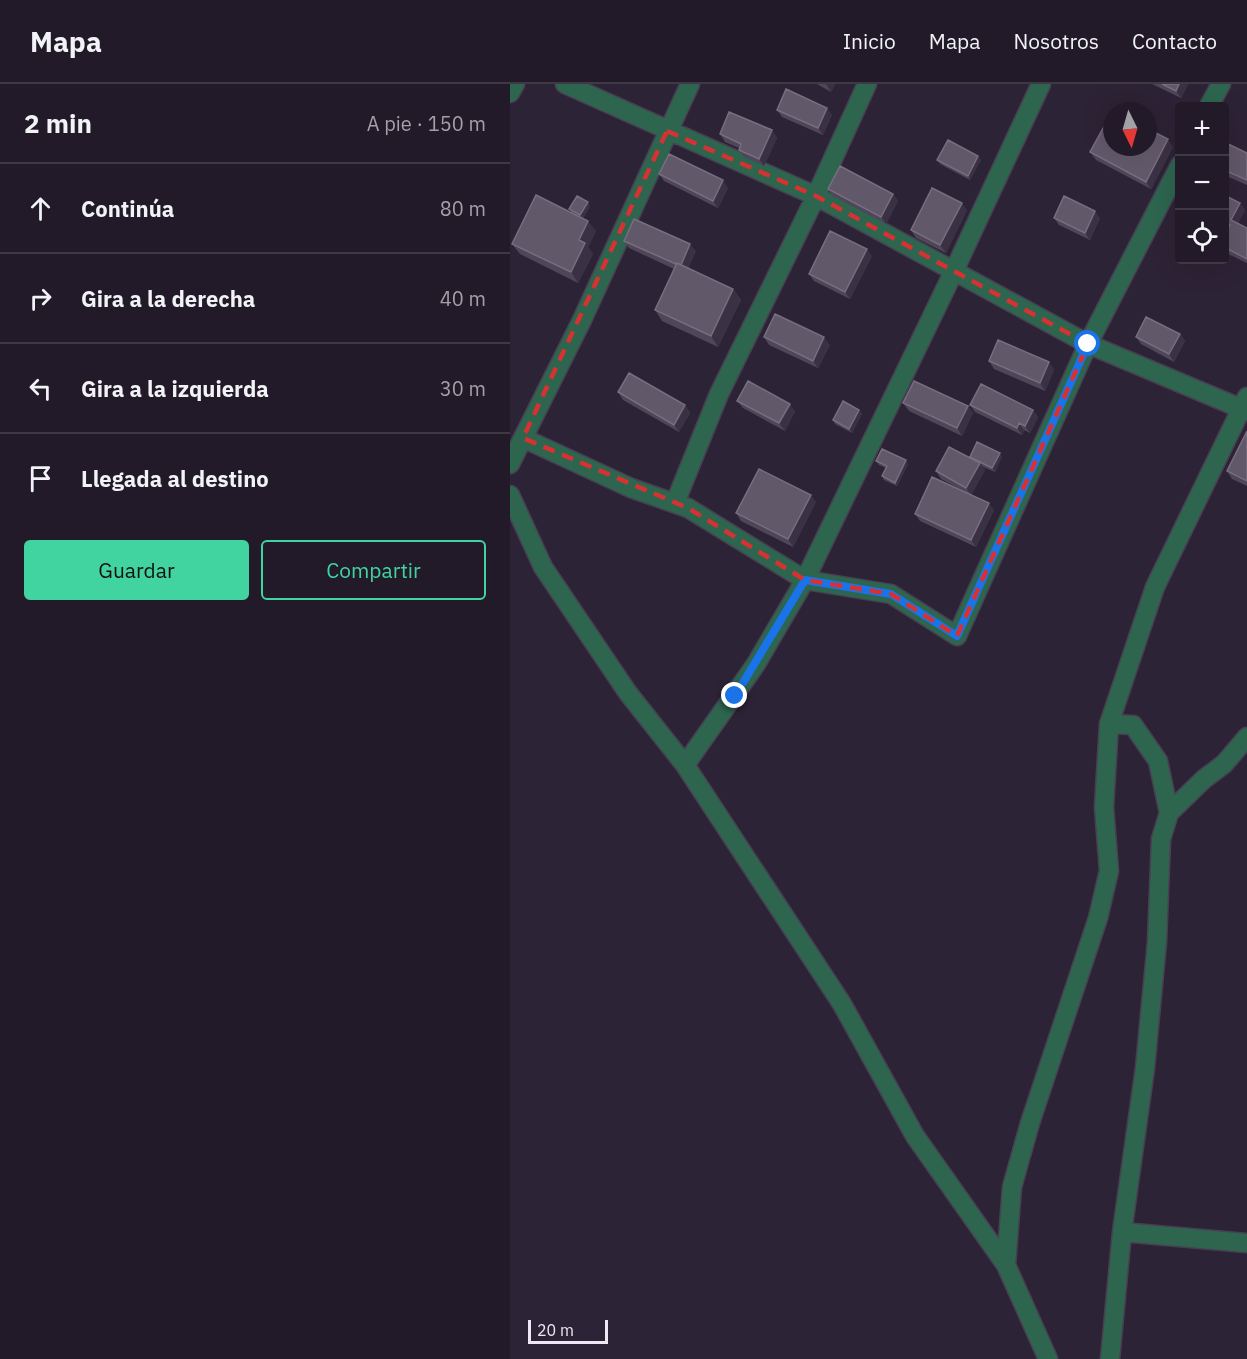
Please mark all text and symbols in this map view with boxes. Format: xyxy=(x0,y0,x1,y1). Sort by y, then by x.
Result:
text: Mapa xyxy=(30,23,102,60)
text: Inicio xyxy=(843,27,896,55)
text: Mapa xyxy=(929,27,981,55)
text: Nosotros xyxy=(1014,27,1099,55)
text: Contacto xyxy=(1132,27,1217,55)
north arrow xyxy=(1103,102,1157,156)
map controls xyxy=(1175,102,1229,264)
button: + xyxy=(1175,102,1229,156)
text: 2 min xyxy=(24,106,92,140)
text: A pie · 150 m xyxy=(367,110,486,137)
button: − xyxy=(1175,156,1229,210)
icon: ahead xyxy=(24,192,57,225)
text: Continúa xyxy=(81,194,174,223)
text: 80 m xyxy=(440,195,486,222)
button: locate xyxy=(1175,210,1229,264)
icon: right xyxy=(24,282,57,315)
text: Gira a la derecha xyxy=(81,284,255,313)
text: 40 m xyxy=(440,285,486,312)
route start xyxy=(1074,330,1100,356)
icon: left xyxy=(24,372,57,405)
text: Gira a la izquierda xyxy=(81,374,269,403)
text: 30 m xyxy=(440,375,486,402)
icon: arrive xyxy=(24,462,57,495)
text: Llegada al destino xyxy=(81,464,269,493)
button: Guardar xyxy=(24,540,249,600)
button: Compartir xyxy=(261,540,486,600)
route end xyxy=(721,682,747,708)
scale bar xyxy=(528,1317,608,1344)
text: 20 m xyxy=(537,1320,574,1340)

